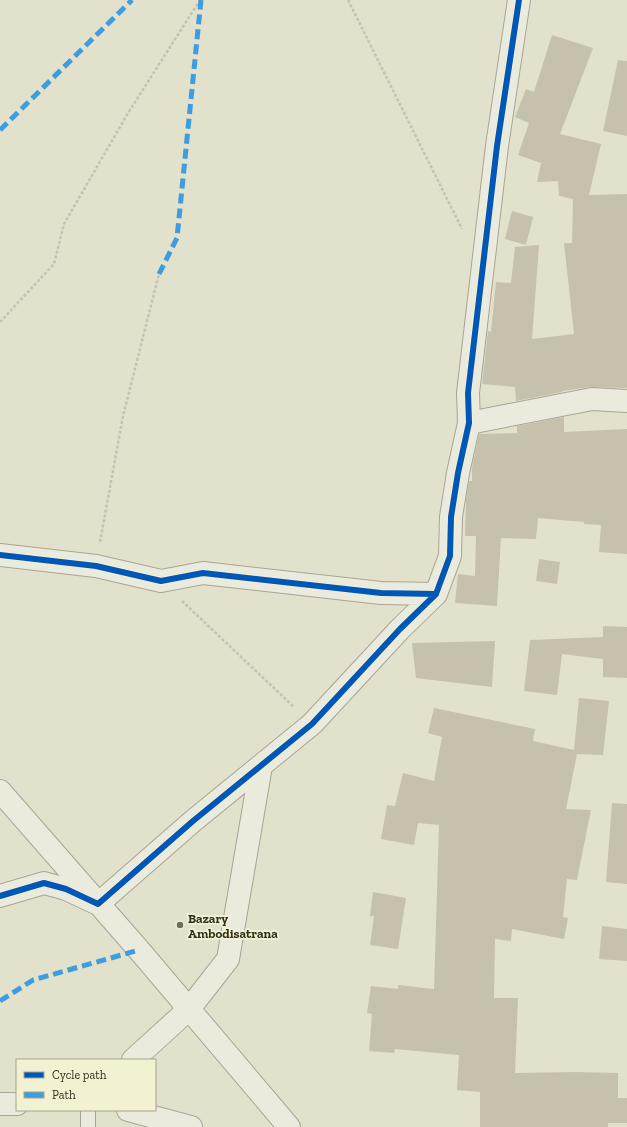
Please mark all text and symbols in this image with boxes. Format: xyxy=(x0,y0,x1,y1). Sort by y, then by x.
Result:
place label: Bazary Ambodisatrana xyxy=(188,911,278,941)
marker: Bazary Ambodisatrana xyxy=(175,920,185,930)
legend xyxy=(16,1059,156,1111)
text: Cycle path xyxy=(52,1068,107,1082)
text: Path xyxy=(52,1088,76,1102)

